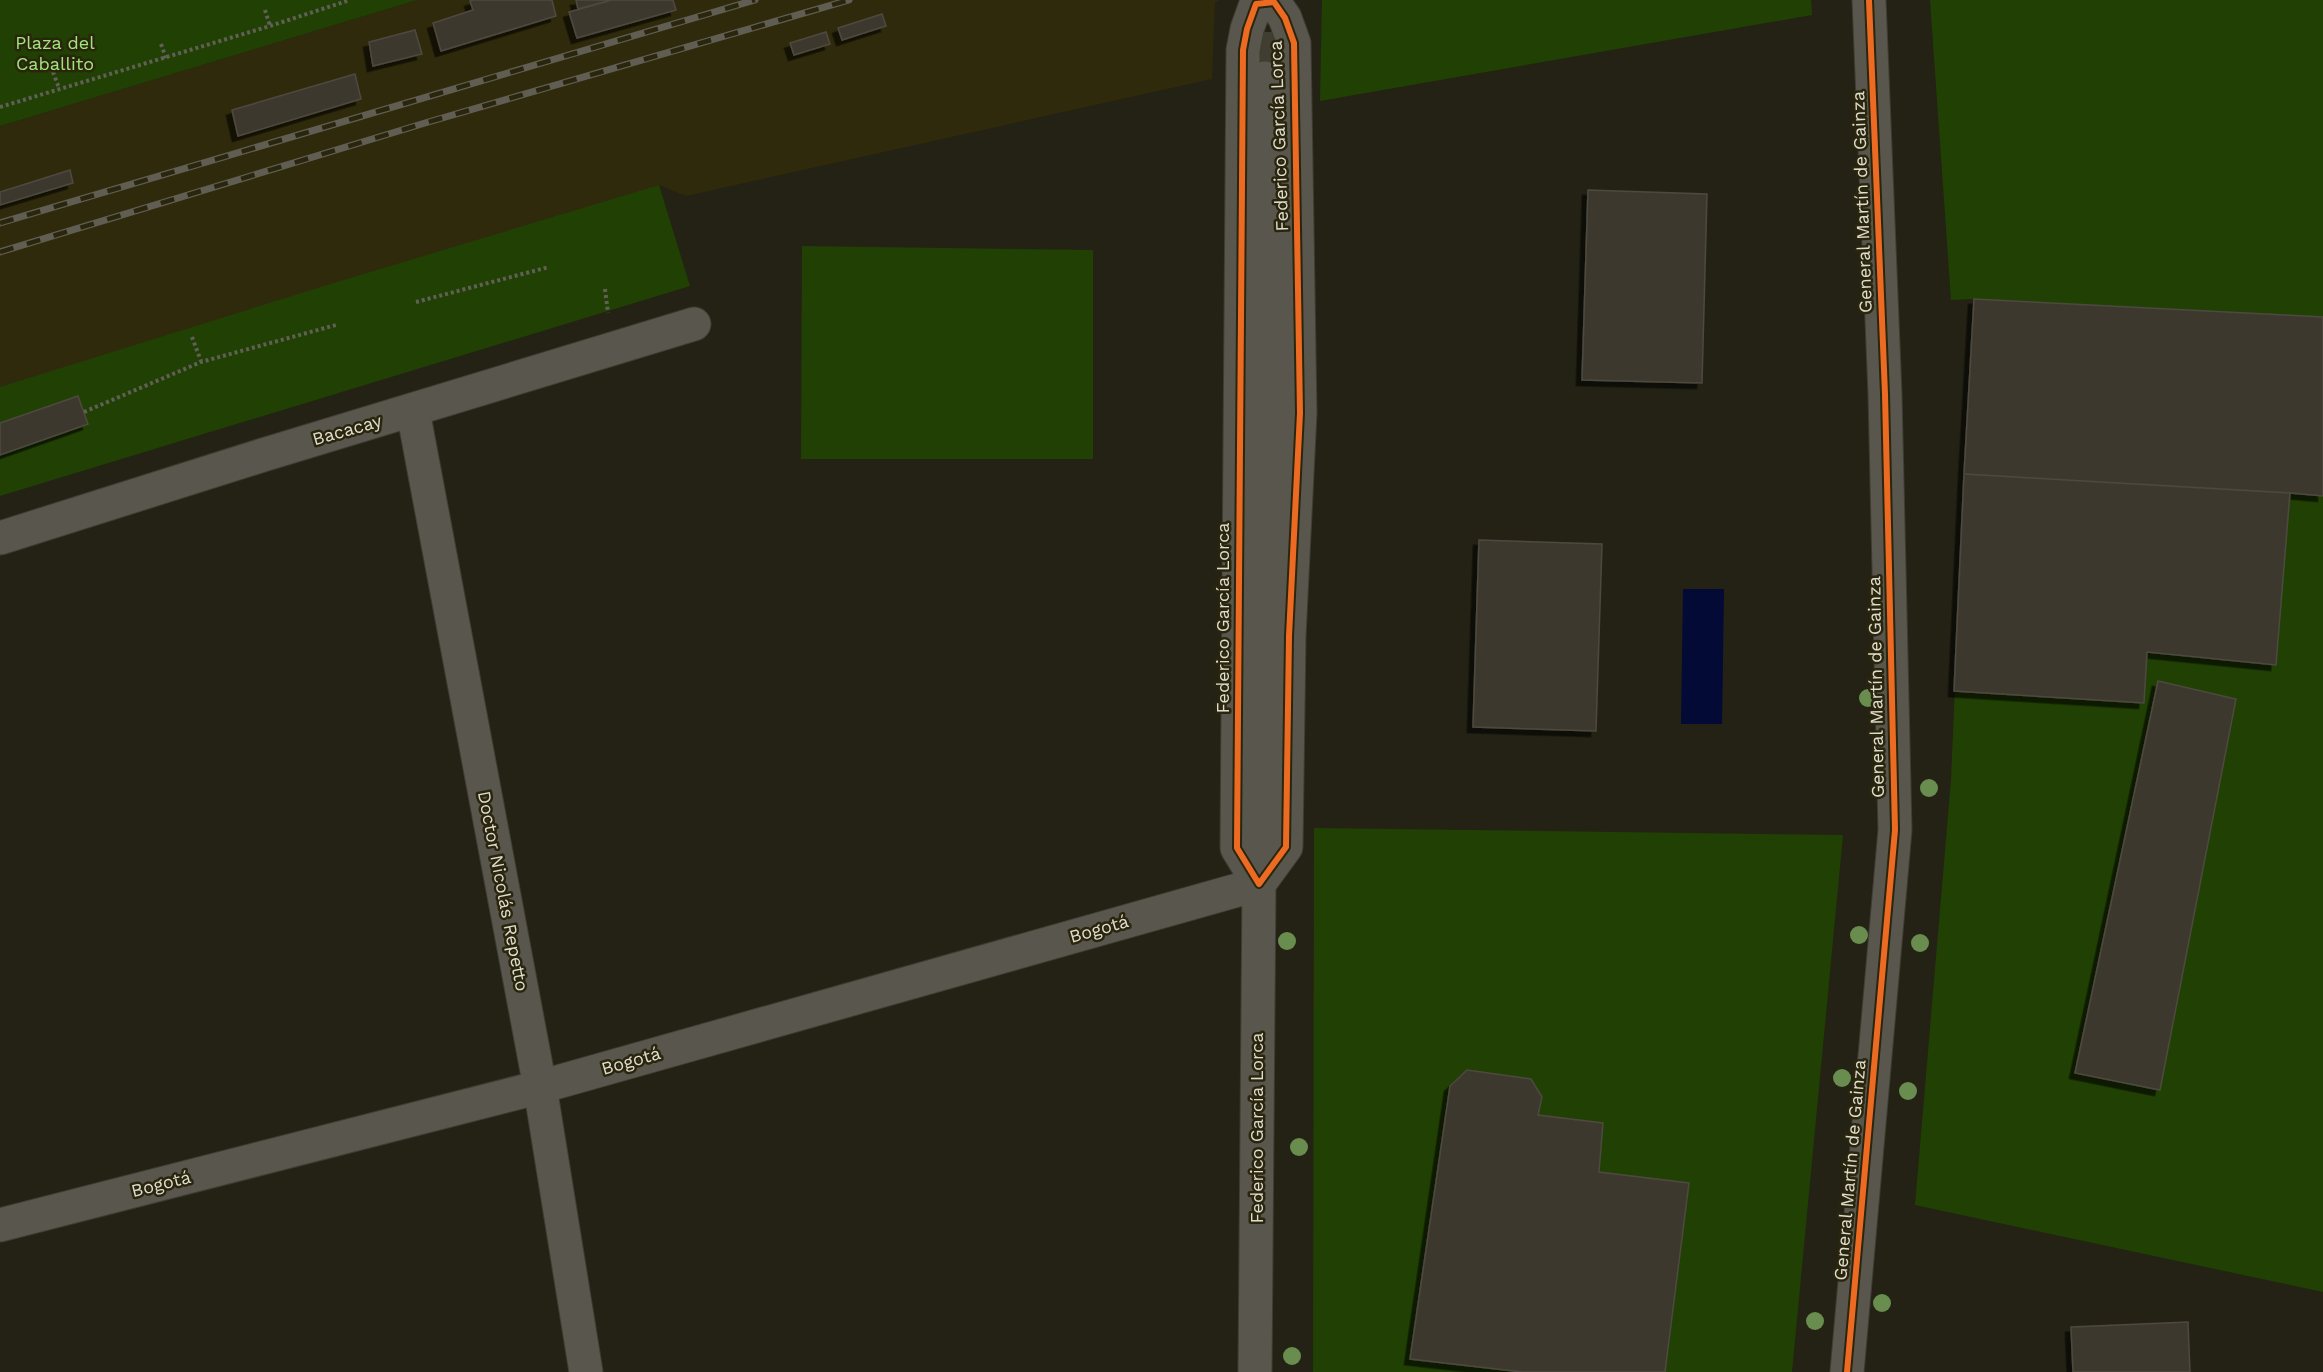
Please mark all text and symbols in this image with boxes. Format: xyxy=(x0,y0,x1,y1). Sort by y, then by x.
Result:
park label: Plaza del Caballito xyxy=(15,32,95,74)
street label: Federico García Lorca xyxy=(1265,40,1292,232)
street label: General Martín de Gainza xyxy=(1847,91,1876,313)
street label: Bacacay xyxy=(310,409,385,449)
street label: Federico García Lorca xyxy=(1212,523,1233,713)
street label: General Martín de Gainza xyxy=(1863,576,1888,798)
street label: Doctor Nicolás Repetto xyxy=(474,789,533,993)
street label: Bogotá xyxy=(1067,910,1131,947)
street label: Federico García Lorca xyxy=(1246,1033,1267,1223)
street label: Bogotá xyxy=(599,1042,663,1079)
street label: General Martín de Gainza xyxy=(1829,1059,1870,1281)
street label: Bogotá xyxy=(129,1166,193,1201)

